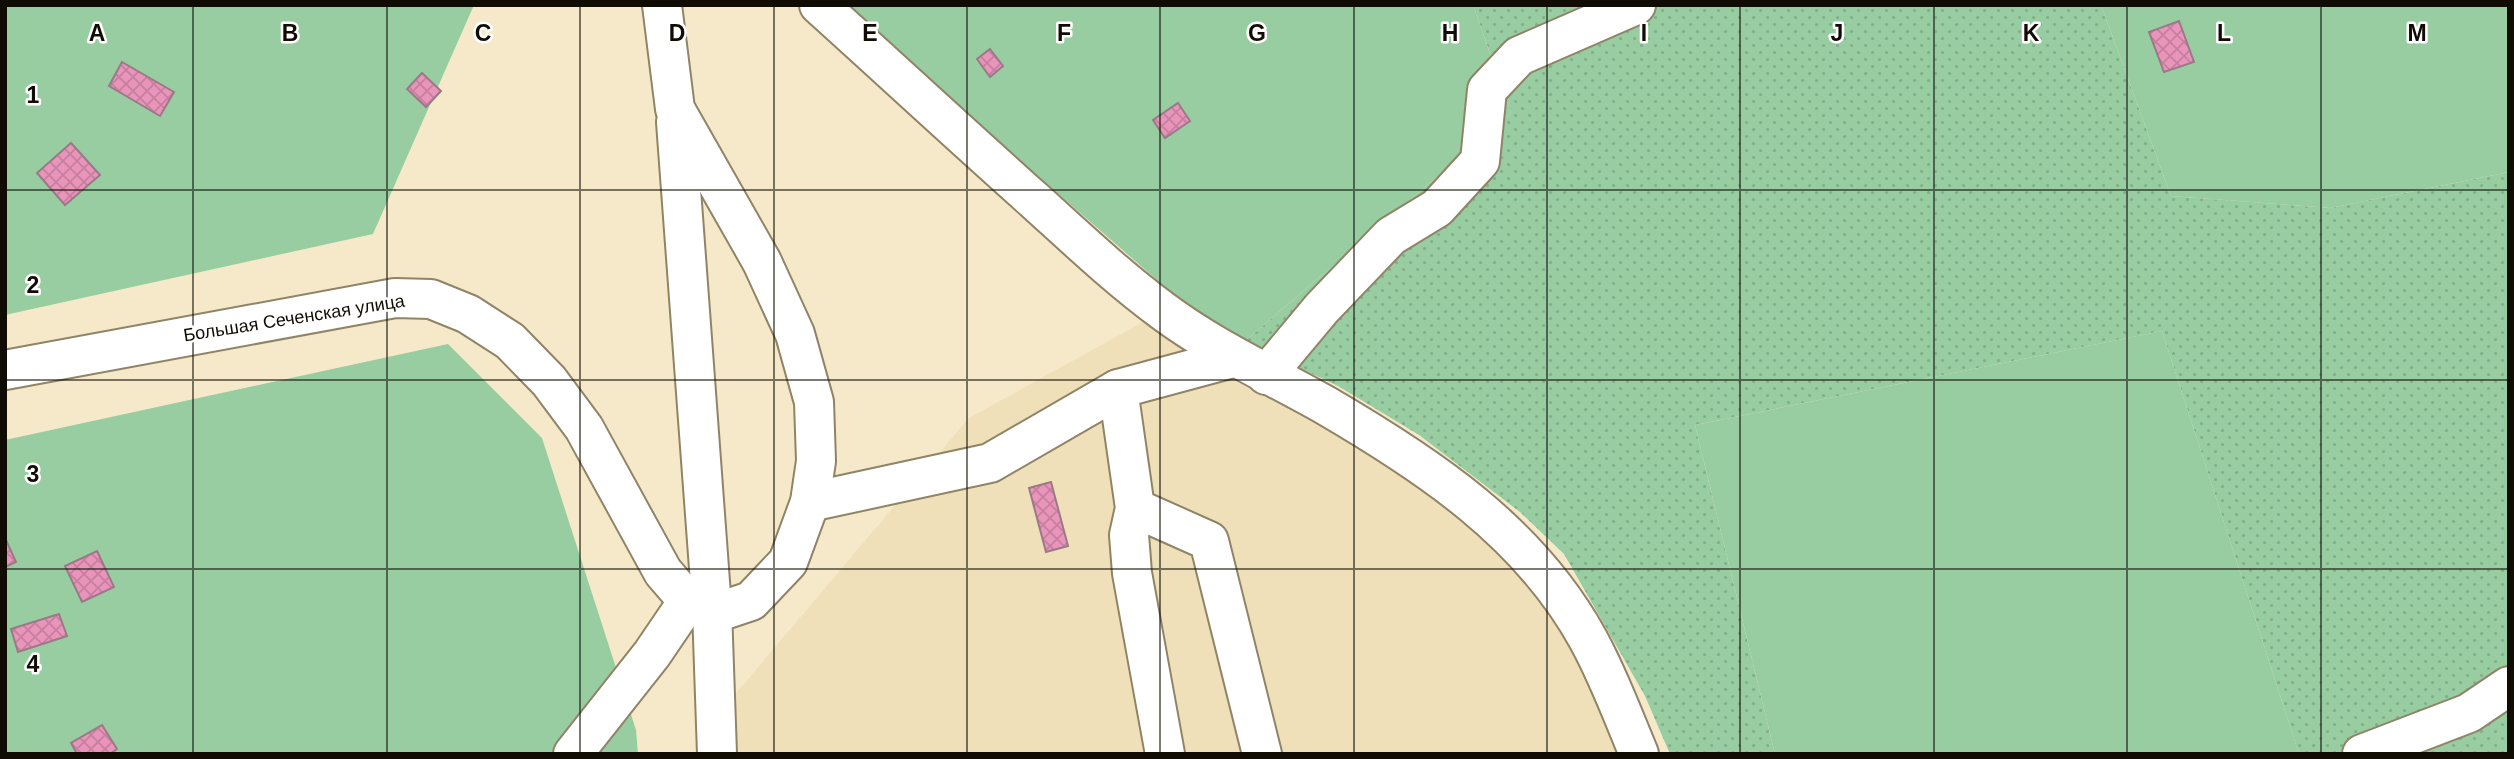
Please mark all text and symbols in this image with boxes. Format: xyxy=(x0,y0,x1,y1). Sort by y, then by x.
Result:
text: A xyxy=(89,20,105,46)
text: B xyxy=(282,20,298,46)
text: C xyxy=(475,20,491,46)
text: D xyxy=(669,20,685,46)
text: E xyxy=(862,20,878,46)
text: F xyxy=(1057,20,1071,46)
text: G xyxy=(1248,20,1266,46)
text: H xyxy=(1442,20,1458,46)
text: I xyxy=(1641,20,1647,46)
text: J xyxy=(1831,20,1843,46)
text: K xyxy=(2023,20,2040,46)
text: L xyxy=(2217,20,2231,46)
text: M xyxy=(2407,20,2427,46)
text: 1 xyxy=(27,82,40,108)
text: 2 xyxy=(27,272,39,298)
street label: Большая Сеченская улица xyxy=(182,290,407,345)
text: 3 xyxy=(27,461,39,487)
text: 4 xyxy=(27,651,40,677)

